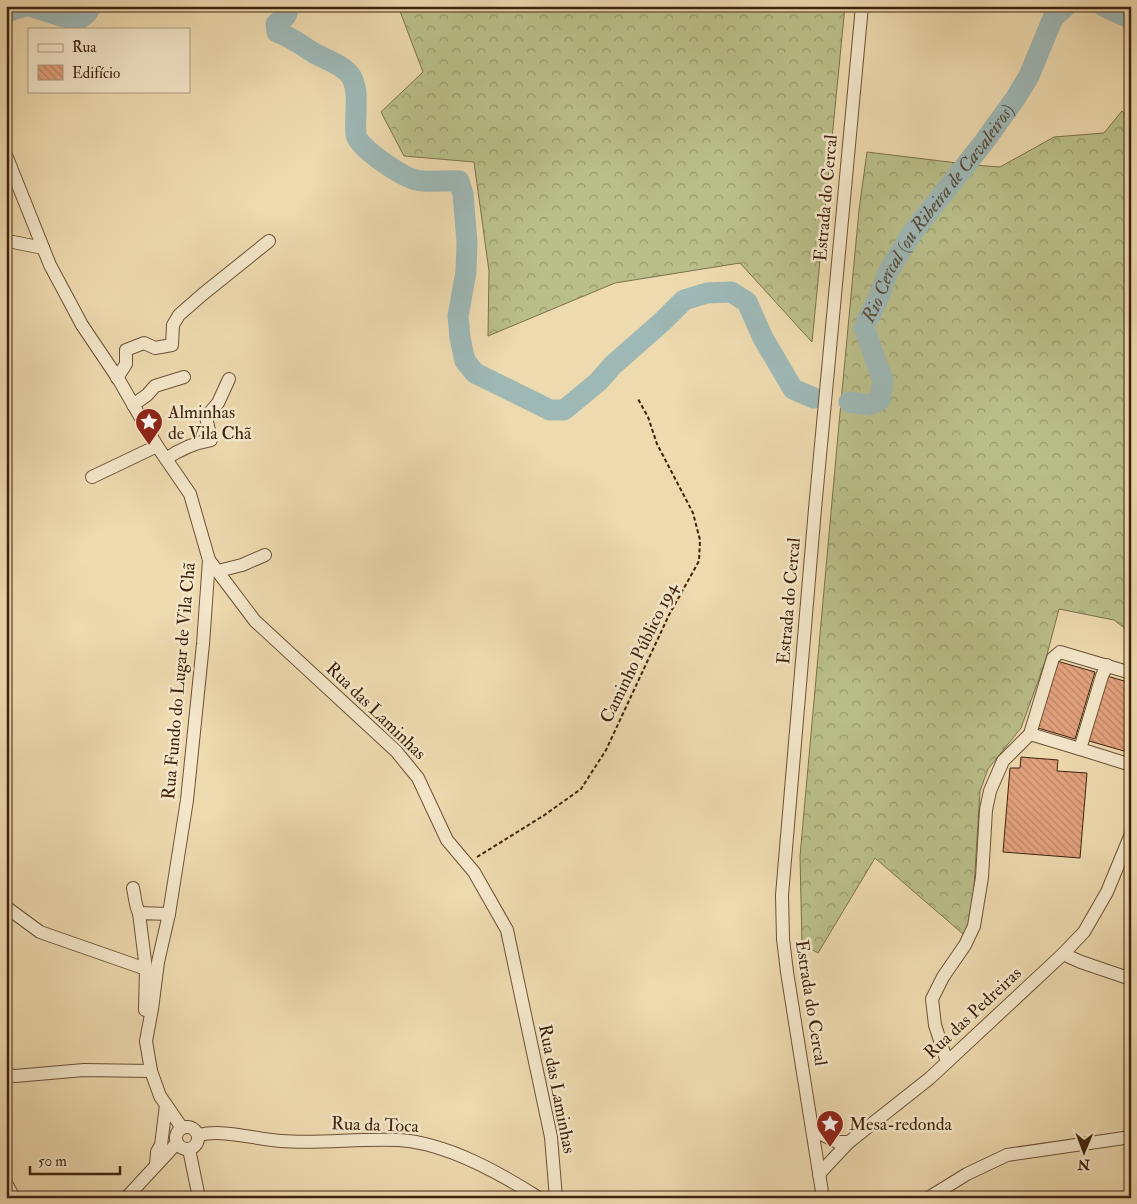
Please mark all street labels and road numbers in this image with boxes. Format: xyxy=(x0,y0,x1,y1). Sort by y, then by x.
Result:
street label: Estrada do Cercal xyxy=(809,133,843,262)
street label: Estrada do Cercal xyxy=(772,536,806,665)
street label: Rua Fundo do Lugar de Vila Chã xyxy=(157,561,201,800)
street label: Caminho Público 194 xyxy=(595,578,683,727)
street label: Rua das Laminhas xyxy=(321,657,431,765)
street label: Estrada do Cercal xyxy=(790,938,832,1068)
street label: Rua das Pedreiras xyxy=(919,962,1027,1064)
street label: Rua das Laminhas xyxy=(533,1023,581,1155)
street label: Rua da Toca xyxy=(331,1112,420,1138)

